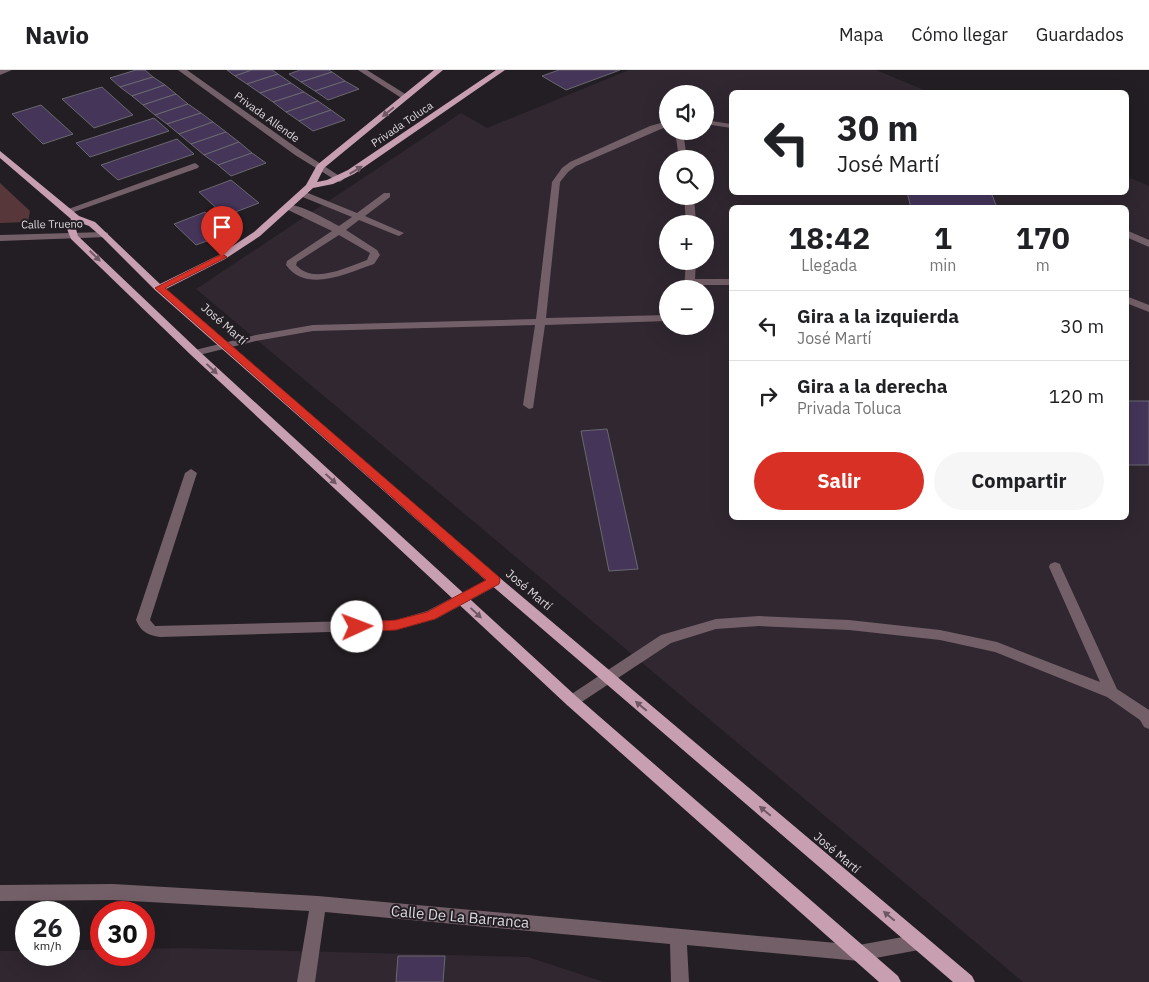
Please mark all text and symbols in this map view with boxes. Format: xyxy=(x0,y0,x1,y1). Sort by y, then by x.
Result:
text: Navio xyxy=(25,19,89,51)
text: Mapa xyxy=(839,23,883,46)
text: Cómo llegar xyxy=(911,23,1008,46)
text: Guardados xyxy=(1036,23,1124,46)
map controls xyxy=(659,85,714,335)
button: sound xyxy=(659,85,714,140)
street label: Privada Allende xyxy=(232,89,302,145)
street label: Privada Toluca xyxy=(368,98,436,150)
text: 30 m xyxy=(837,105,919,151)
one-way arrow xyxy=(382,106,395,117)
icon: left xyxy=(754,110,819,175)
text: José Martí xyxy=(837,149,940,178)
button: search xyxy=(659,150,714,205)
one-way arrow xyxy=(349,165,362,174)
pin xyxy=(201,206,243,257)
icon: arrive xyxy=(208,213,236,241)
button: + xyxy=(659,215,714,270)
street label: Calle Trueno xyxy=(21,216,83,232)
text: 18:42 xyxy=(788,218,870,257)
text: 1 xyxy=(934,218,952,257)
text: 170 xyxy=(1016,218,1070,257)
one-way arrow xyxy=(88,250,100,262)
text: Llegada xyxy=(801,255,857,275)
text: min xyxy=(929,255,956,275)
text: m xyxy=(1036,255,1050,275)
button: − xyxy=(659,280,714,335)
street label: José Martí xyxy=(198,300,250,348)
text: Gira a la izquierda xyxy=(797,304,959,328)
icon: left xyxy=(754,312,782,340)
text: 30 m xyxy=(1060,314,1104,338)
text: José Martí xyxy=(797,328,872,348)
one-way arrow xyxy=(206,363,218,374)
text: Gira a la derecha xyxy=(797,374,948,398)
icon: right xyxy=(754,382,782,410)
text: 120 m xyxy=(1049,384,1104,408)
text: Privada Toluca xyxy=(797,398,901,418)
button: Salir xyxy=(754,452,924,510)
button: Compartir xyxy=(934,452,1104,510)
one-way arrow xyxy=(325,473,337,485)
street label: José Martí xyxy=(503,566,556,613)
position arrow xyxy=(330,600,382,652)
one-way arrow xyxy=(470,607,482,619)
one-way arrow xyxy=(635,700,648,711)
one-way arrow xyxy=(759,806,771,817)
street label: José Martí xyxy=(811,829,864,876)
speed limit sign: 30 xyxy=(90,901,155,966)
street label: Calle De La Barranca xyxy=(390,901,530,932)
text: 26 xyxy=(32,911,63,944)
one-way arrow xyxy=(882,911,895,922)
text: km/h xyxy=(33,938,62,953)

